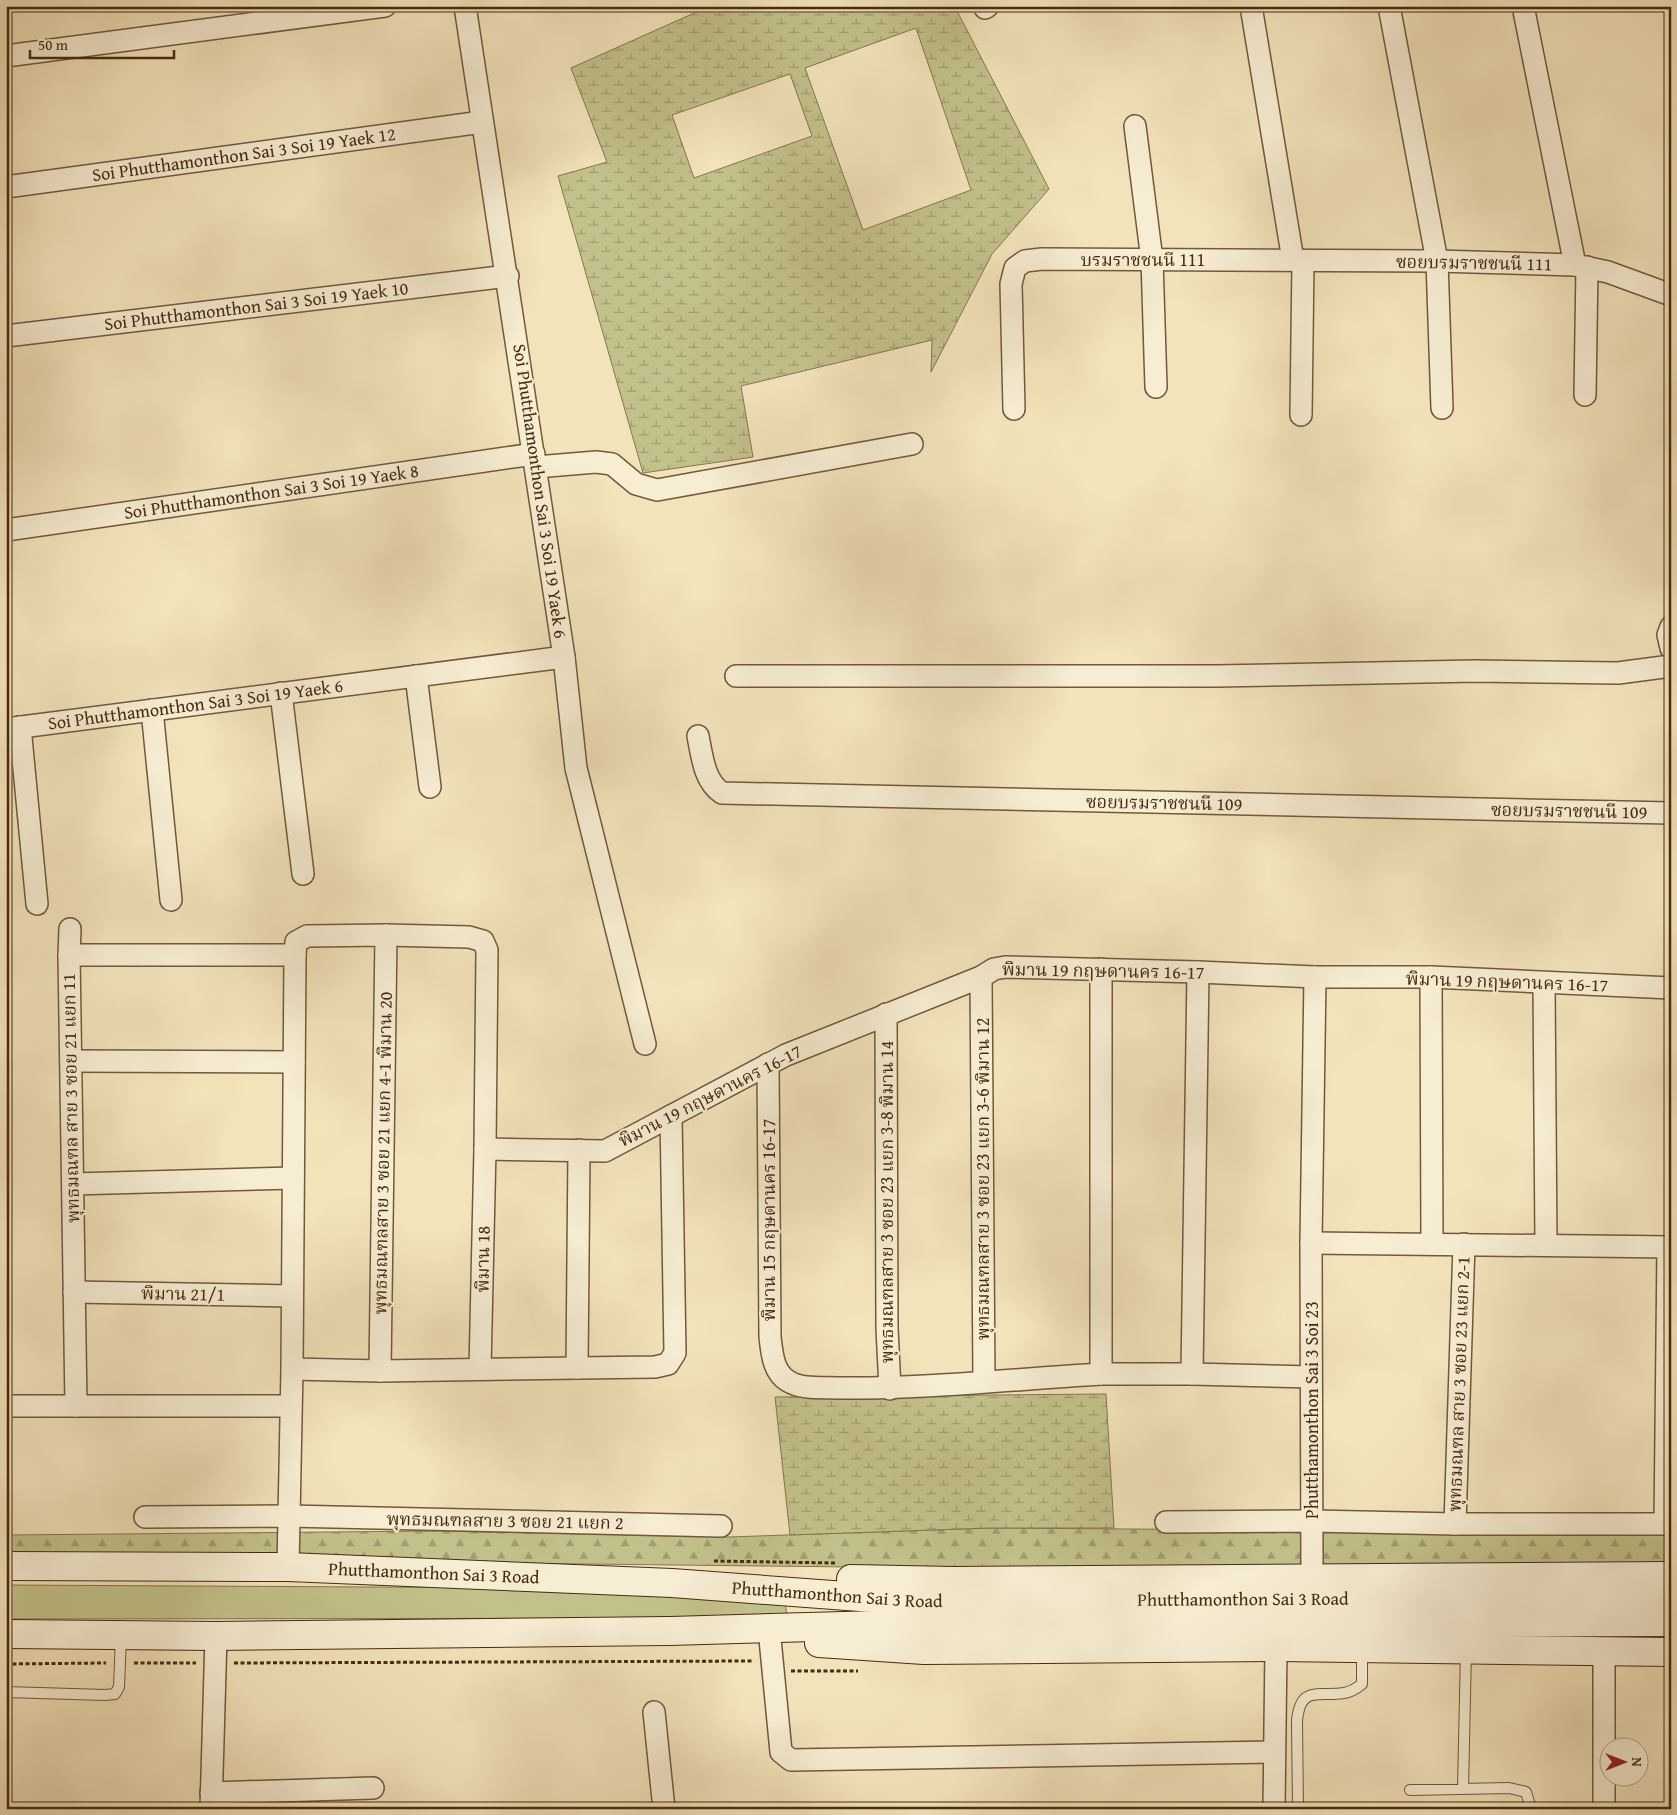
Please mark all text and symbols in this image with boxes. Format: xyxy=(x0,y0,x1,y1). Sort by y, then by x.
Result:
scale bar xyxy=(30,28,174,60)
text: 50 m xyxy=(38,34,69,55)
street label: Soi Phutthamonthon Sai 3 Soi 19 Yaek 12 xyxy=(90,120,397,188)
street label: บรมราชชนนี 111 xyxy=(1081,246,1205,273)
street label: ซอยบรมราชชนนี 111 xyxy=(1396,248,1552,277)
street label: Soi Phutthamonthon Sai 3 Soi 19 Yaek 10 xyxy=(103,274,410,337)
street label: Soi Phutthamonthon Sai 3 Soi 19 Yaek 6 xyxy=(506,342,575,640)
street label: Soi Phutthamonthon Sai 3 Soi 19 Yaek 8 xyxy=(122,457,420,526)
street label: Soi Phutthamonthon Sai 3 Soi 19 Yaek 6 xyxy=(46,672,345,736)
street label: ซอยบรมราชชนนี 109 xyxy=(1086,788,1242,817)
street label: ซอยบรมราชชนนี 109 xyxy=(1491,796,1647,825)
street label: พิมาน 19 กฤษดานคร 16-17 xyxy=(1002,955,1204,986)
street label: พิมาน 19 กฤษดานคร 16-17 xyxy=(1405,964,1609,999)
street label: พุทธมณฑล สาย 3 ซอย 21 แยก 11 xyxy=(55,973,86,1223)
street label: พุทธมณฑลสาย 3 ซอย 21 แยก 4-1 พิมาน 20 xyxy=(366,991,399,1315)
street label: พุทธมณฑลสาย 3 ซอย 23 แยก 3-6 พิมาน 12 xyxy=(969,1018,996,1340)
street label: พิมาน 19 กฤษดานคร 16-17 xyxy=(613,1038,806,1154)
street label: พุทธมณฑลสาย 3 ซอย 23 แยก 3-8 พิมาน 14 xyxy=(873,1041,900,1363)
street label: พิมาน 15 กฤษดานคร 16-17 xyxy=(755,1119,782,1321)
street label: พิมาน 18 xyxy=(468,1225,497,1293)
street label: พุทธมณฑล สาย 3 ซอย 23 แยก 2-1 xyxy=(1441,1256,1476,1512)
street label: พิมาน 21/1 xyxy=(141,1279,225,1308)
street label: Phutthamonthon Sai 3 Soi 23 xyxy=(1298,1301,1325,1519)
street label: พุทธมณฑลสาย 3 ซอย 21 แยก 2 xyxy=(386,1505,624,1536)
street label: Phutthamonthon Sai 3 Road xyxy=(328,1555,540,1590)
street label: Phutthamonthon Sai 3 Road xyxy=(731,1573,943,1614)
street label: Phutthamonthon Sai 3 Road xyxy=(1137,1585,1349,1613)
north arrow xyxy=(1600,1738,1650,1788)
text: N xyxy=(1627,1757,1647,1767)

